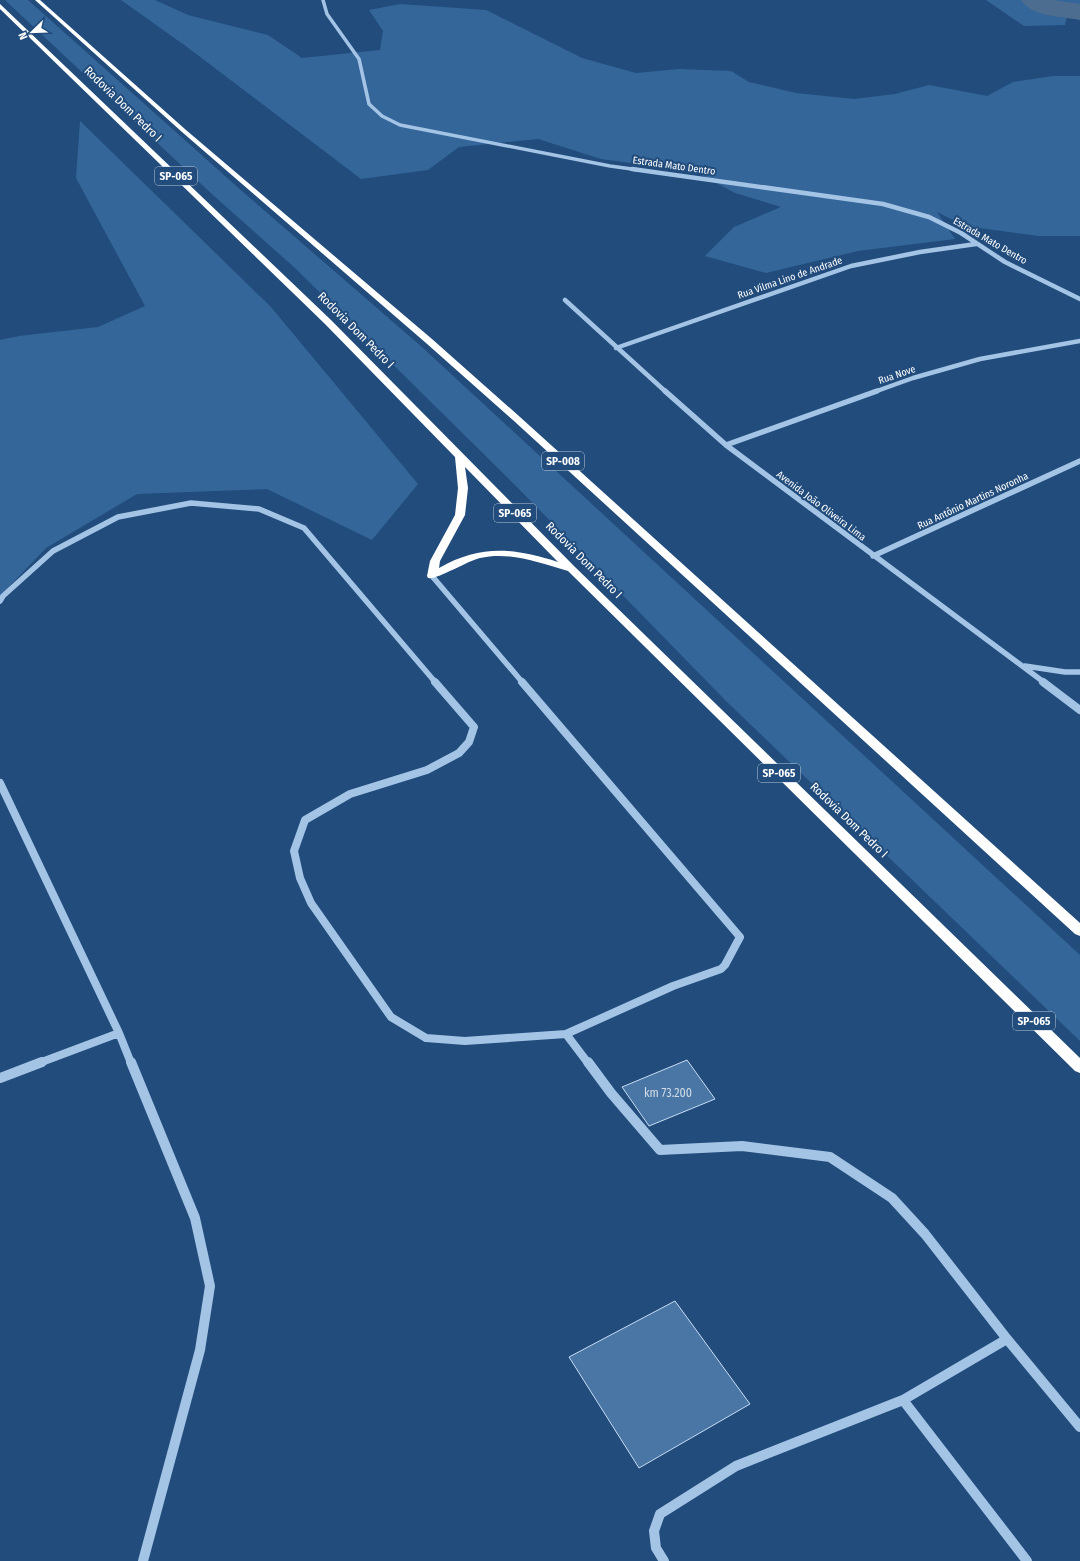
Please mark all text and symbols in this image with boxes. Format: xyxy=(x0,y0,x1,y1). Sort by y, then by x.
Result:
north arrow xyxy=(12,12,52,52)
text: N xyxy=(16,30,31,41)
street label: Rodovia Dom Pedro I xyxy=(81,63,165,145)
street label: Estrada Mato Dentro xyxy=(632,154,716,178)
road number: SP-065 xyxy=(155,167,197,185)
street label: Estrada Mato Dentro xyxy=(951,215,1029,267)
street label: Rua Vilma Lino de Andrade xyxy=(736,254,844,302)
street label: Rodovia Dom Pedro I xyxy=(315,289,397,371)
street label: Rua Nove xyxy=(877,363,917,387)
road number: SP-008 xyxy=(542,452,584,470)
street label: Avenida João Oliveira Lima xyxy=(774,468,868,544)
street label: Rua Antônio Martins Noronha xyxy=(916,470,1030,532)
road number: SP-065 xyxy=(494,504,536,522)
street label: Rodovia Dom Pedro I xyxy=(543,519,625,601)
road number: SP-065 xyxy=(758,764,800,782)
street label: Rodovia Dom Pedro I xyxy=(807,779,891,861)
road number: SP-065 xyxy=(1013,1012,1055,1030)
house number: km 73.200 xyxy=(644,1086,692,1100)

